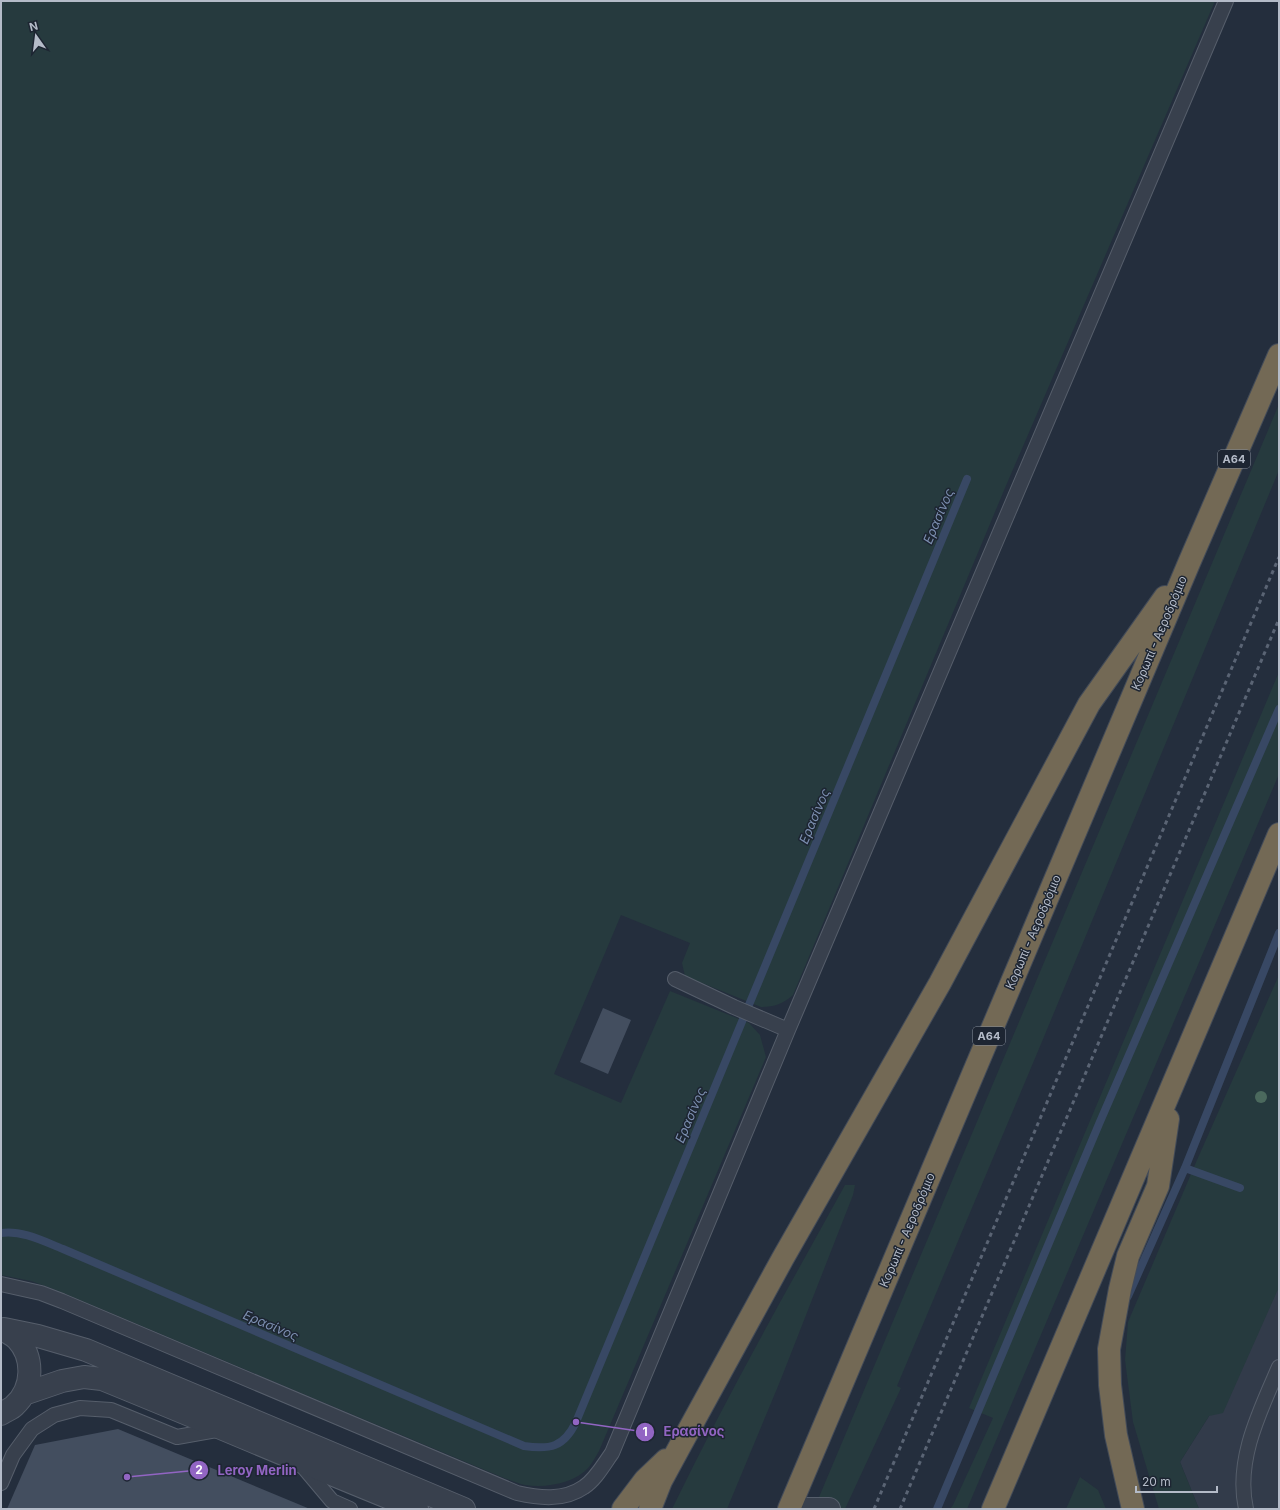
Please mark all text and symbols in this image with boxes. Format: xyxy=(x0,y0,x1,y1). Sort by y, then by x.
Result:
north arrow xyxy=(16,16,56,56)
text: N xyxy=(28,18,39,34)
road number: Α64 xyxy=(1218,450,1250,468)
water label: Ερασίνος xyxy=(919,485,957,546)
street label: Κορωπί - Αεροδρόμιο xyxy=(1128,573,1190,693)
water label: Ερασίνος xyxy=(795,785,833,846)
street label: Κορωπί - Αεροδρόμιο xyxy=(1002,872,1064,992)
road number: Α64 xyxy=(973,1027,1005,1045)
water label: Ερασίνος xyxy=(671,1084,709,1145)
street label: Κορωπί - Αεροδρόμιο xyxy=(876,1170,938,1290)
water label: Ερασίνος xyxy=(241,1306,302,1344)
callout: Ερασίνος xyxy=(635,1419,732,1444)
text: Ερασίνος xyxy=(664,1423,725,1439)
text: 1 xyxy=(642,1424,648,1439)
callout: Leroy Merlin xyxy=(189,1458,304,1483)
text: 2 xyxy=(195,1462,203,1477)
text: Leroy Merlin xyxy=(217,1462,297,1478)
scale bar xyxy=(1136,1468,1217,1494)
text: 20 m xyxy=(1142,1474,1171,1489)

